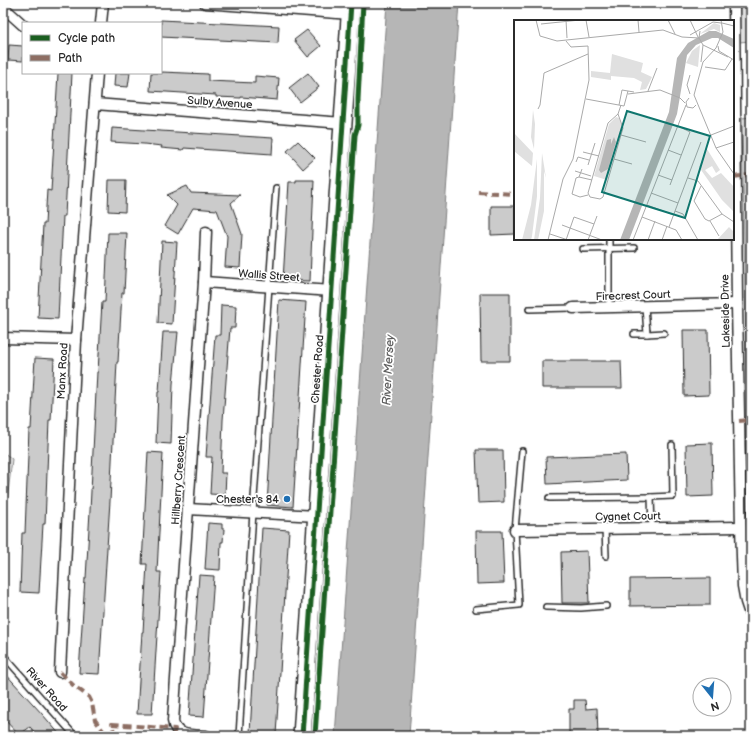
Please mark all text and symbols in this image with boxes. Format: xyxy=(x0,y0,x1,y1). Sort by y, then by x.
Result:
inset map xyxy=(514,20,734,240)
legend xyxy=(22,22,162,74)
text: Cycle path xyxy=(58,31,115,46)
text: Path xyxy=(58,51,83,66)
street label: Sulby Avenue xyxy=(187,94,254,111)
street label: Wallis Street xyxy=(238,267,301,284)
street label: Lakeside Drive xyxy=(718,274,733,348)
street label: Firecrest Court xyxy=(595,288,671,303)
street label: Chester Road xyxy=(309,334,326,404)
water label: River Mersey xyxy=(379,334,398,406)
street label: Manx Road xyxy=(55,342,70,400)
street label: Hillberry Crescent xyxy=(169,434,188,525)
place label: Chester's 84 xyxy=(216,493,279,506)
marker: Chester's 84 xyxy=(282,494,292,504)
street label: Cygnet Court xyxy=(595,509,661,524)
street label: River Road xyxy=(23,664,70,714)
north arrow xyxy=(692,677,732,717)
text: N xyxy=(709,699,721,714)

